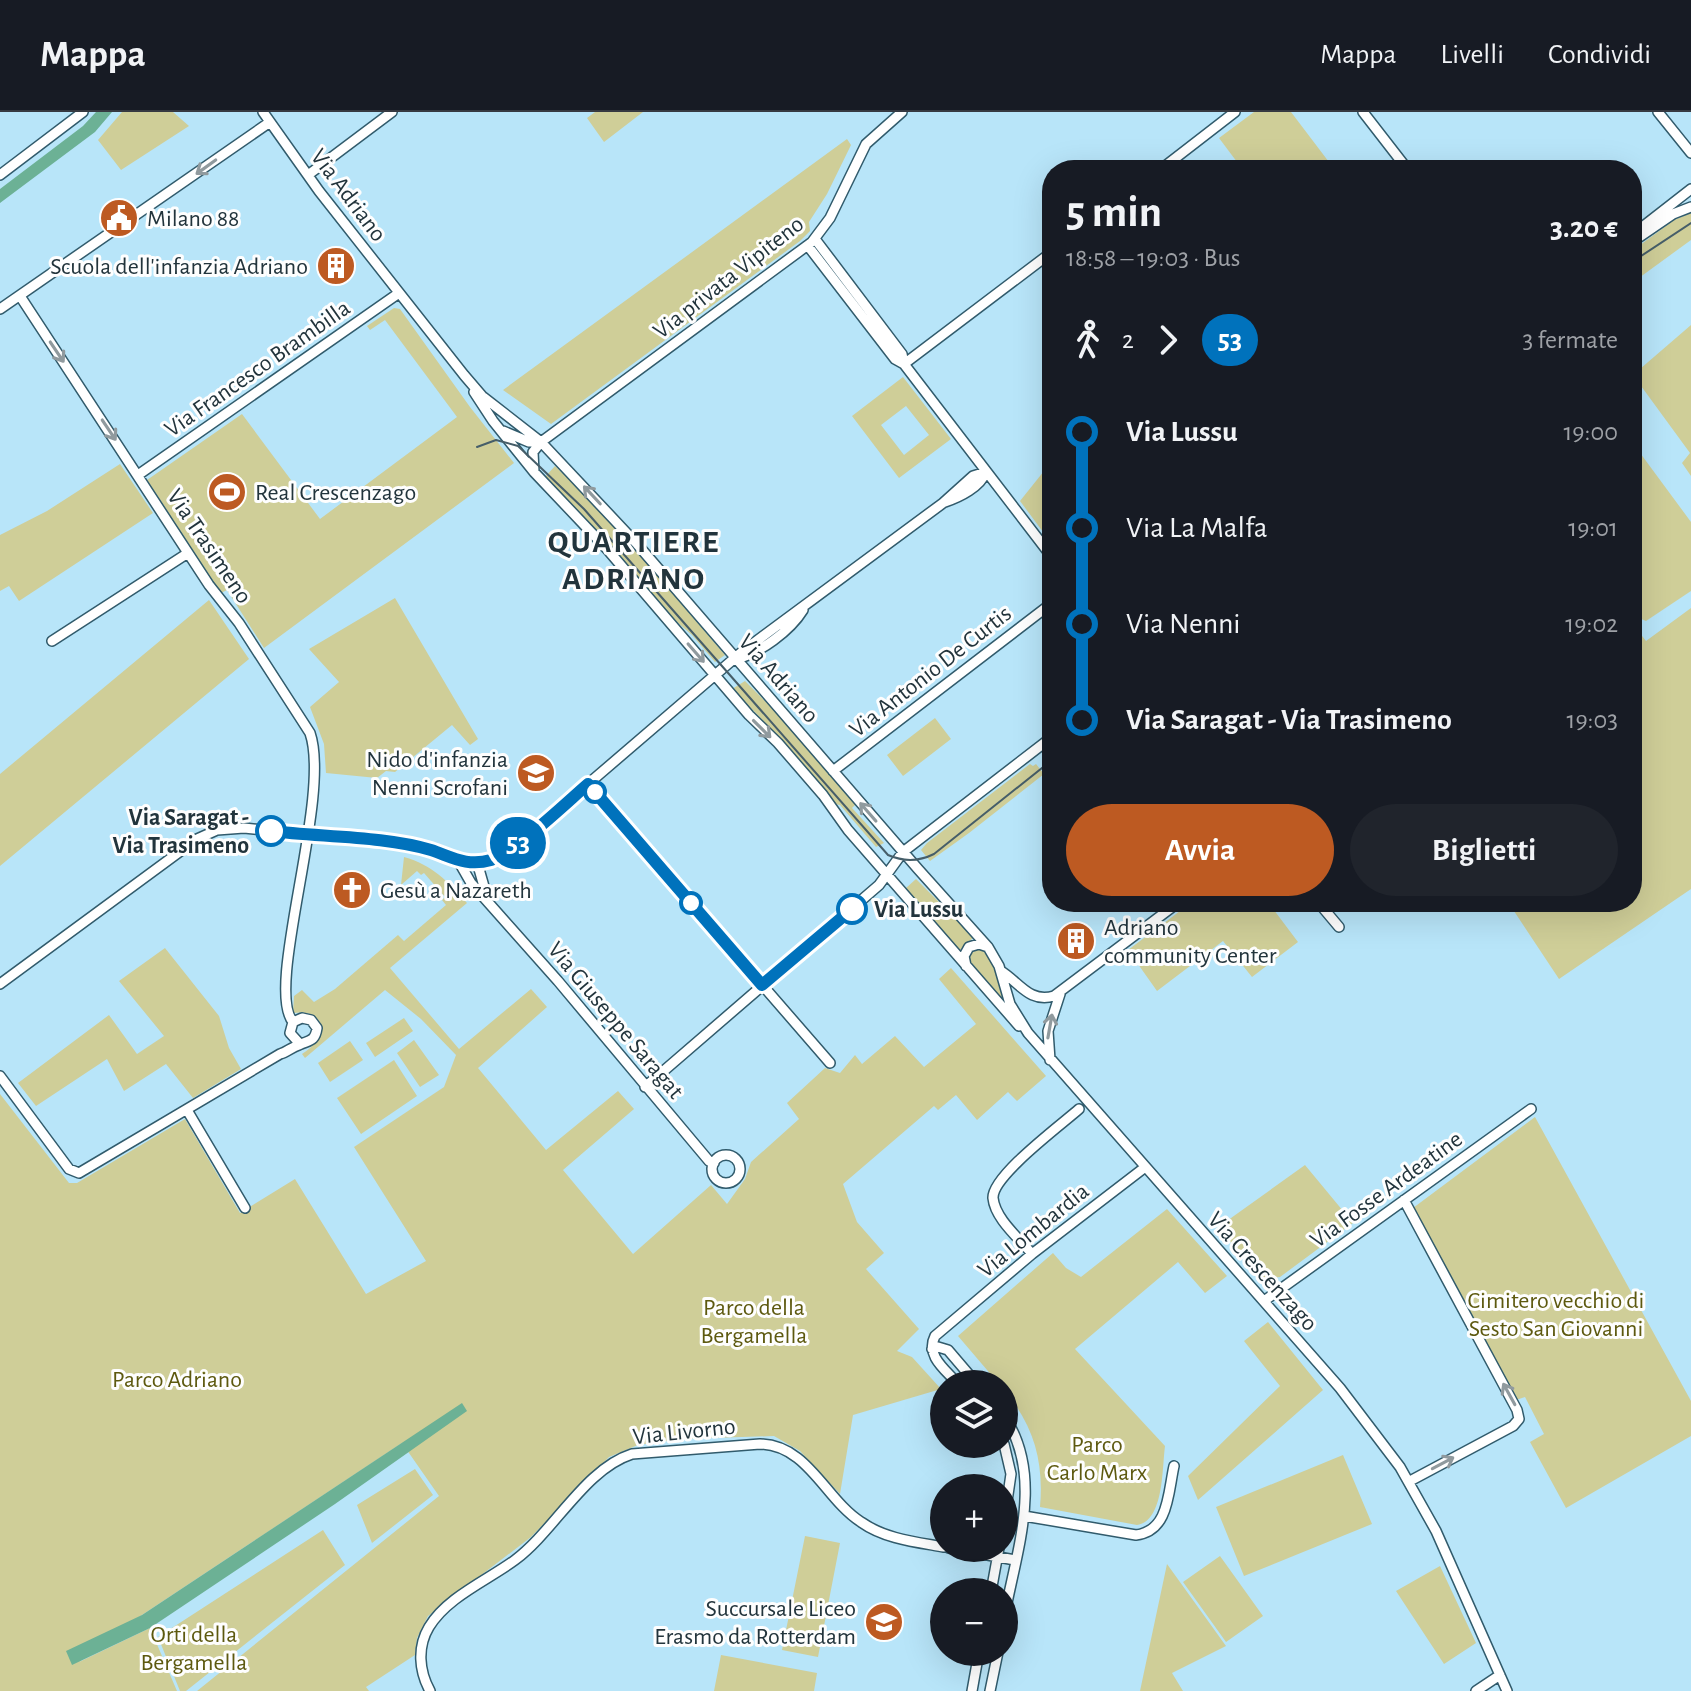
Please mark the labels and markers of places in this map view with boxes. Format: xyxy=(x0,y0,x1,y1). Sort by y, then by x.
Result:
public building icon: Milano 88 xyxy=(98,197,140,239)
place label: Milano 88 xyxy=(147,207,239,231)
building icon: Scuola dell'infanzia Adriano xyxy=(315,245,357,287)
place label: Scuola dell'infanzia Adriano xyxy=(50,255,308,279)
sports icon: Real Crescenzago xyxy=(206,471,248,513)
place label: Real Crescenzago xyxy=(255,481,416,505)
place label: Nido d'infanzia Nenni Scrofani xyxy=(366,748,508,800)
school or university icon: Nido d'infanzia Nenni Scrofani xyxy=(515,752,557,794)
unlabelled marker xyxy=(584,781,606,803)
place label: Via Saragat - Via Trasimeno xyxy=(112,806,249,858)
marker: Via Saragat - Via Trasimeno xyxy=(256,816,286,846)
church icon: Gesù a Nazareth xyxy=(331,869,373,911)
place label: Gesù a Nazareth xyxy=(380,879,532,903)
unlabelled marker xyxy=(680,892,702,914)
marker: Via Lussu xyxy=(837,894,867,924)
place label: Via Lussu xyxy=(874,898,964,922)
place label: Adriano community Center xyxy=(1104,916,1277,968)
building icon: Adriano community Center xyxy=(1055,920,1097,962)
place label: Succursale Liceo Erasmo da Rotterdam xyxy=(654,1597,856,1649)
school or university icon: Succursale Liceo Erasmo da Rotterdam xyxy=(863,1601,905,1643)

